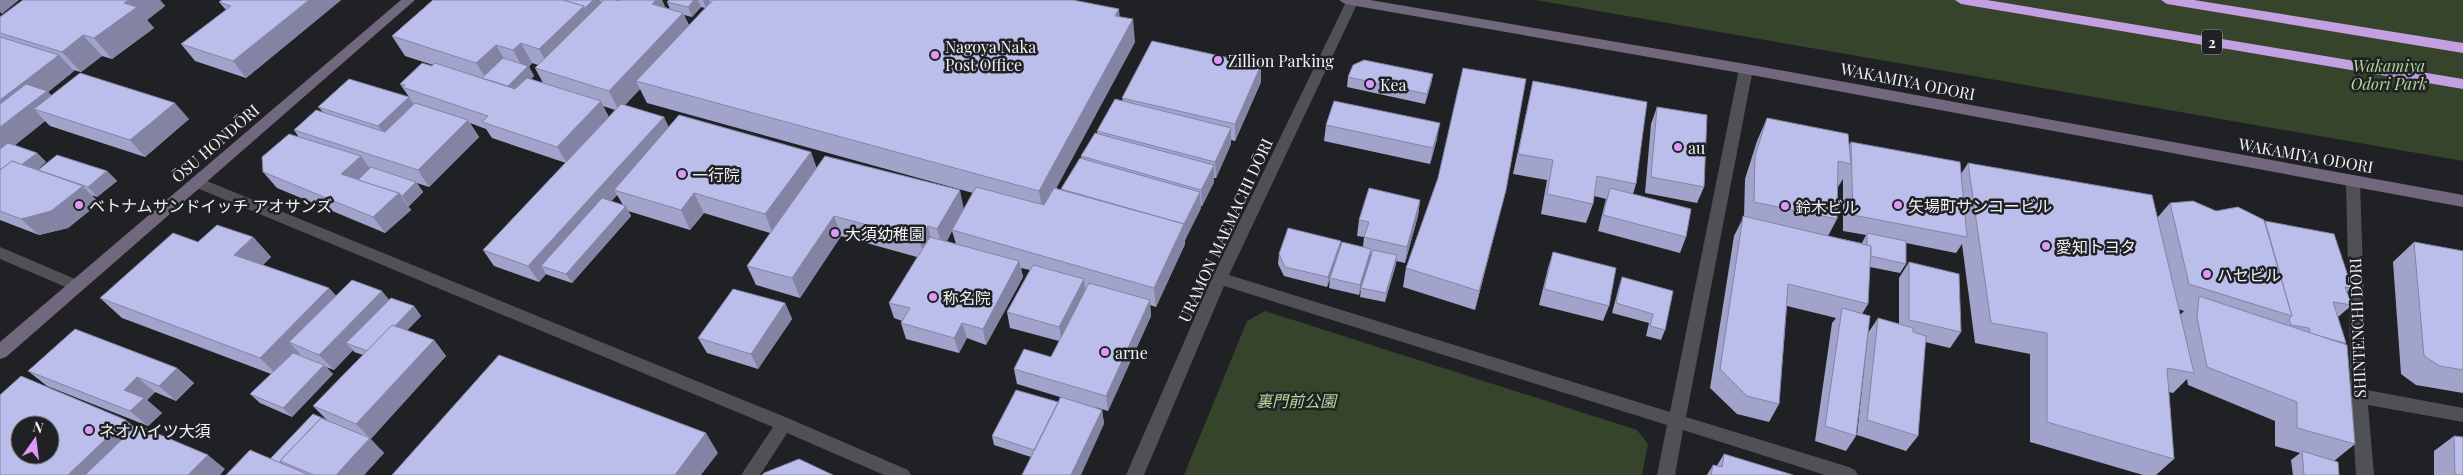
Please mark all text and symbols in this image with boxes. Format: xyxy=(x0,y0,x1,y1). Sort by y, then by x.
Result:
road number: 2 xyxy=(2202,30,2222,54)
place label: Nagoya Naka Post Office xyxy=(945,36,1036,75)
marker: Nagoya Naka Post Office xyxy=(929,49,941,61)
place label: Zillion Parking xyxy=(1228,50,1334,71)
marker: Zillion Parking xyxy=(1212,54,1224,66)
park label: Wakamiya Odori Park xyxy=(2351,55,2427,94)
street label: WAKAMIYA ODORI xyxy=(1838,57,1977,104)
place label: Kea xyxy=(1380,74,1407,95)
marker: Kea xyxy=(1364,78,1376,90)
street label: ŌSU HONDŌRI xyxy=(167,99,263,187)
street label: WAKAMIYA ODORI xyxy=(2236,133,2375,177)
street label: URAMON MAEMACHI DŌRI xyxy=(1173,135,1277,325)
place label: au xyxy=(1688,137,1705,158)
marker: au xyxy=(1672,141,1684,153)
place label: 一行院 xyxy=(692,164,740,185)
marker: 一行院 xyxy=(676,168,688,180)
place label: ベトナムサンドイッチ アオサンズ xyxy=(89,195,332,216)
place label: 矢場町サンコービル xyxy=(1908,195,2052,216)
place label: 鈴木ビル xyxy=(1795,196,1859,217)
marker: ベトナムサンドイッチ アオサンズ xyxy=(73,199,85,211)
marker: 矢場町サンコービル xyxy=(1892,199,1904,211)
marker: 鈴木ビル xyxy=(1779,200,1791,212)
place label: 大須幼稚園 xyxy=(845,223,925,244)
marker: 大須幼稚園 xyxy=(829,227,841,239)
place label: 愛知トヨタ xyxy=(2056,236,2136,257)
marker: 愛知トヨタ xyxy=(2040,240,2052,252)
street label: SHINTENCHI DŌRI xyxy=(2344,258,2370,398)
place label: ハセビル xyxy=(2217,264,2281,285)
marker: ハセビル xyxy=(2201,268,2213,280)
place label: 称名院 xyxy=(943,287,991,308)
marker: 称名院 xyxy=(927,291,939,303)
place label: arne xyxy=(1115,342,1148,363)
marker: arne xyxy=(1099,346,1111,358)
park label: 裏門前公園 xyxy=(1256,390,1338,411)
north arrow xyxy=(10,415,60,465)
text: N xyxy=(31,416,45,437)
place label: ネオハイツ大須 xyxy=(99,420,211,441)
marker: ネオハイツ大須 xyxy=(83,424,95,436)

